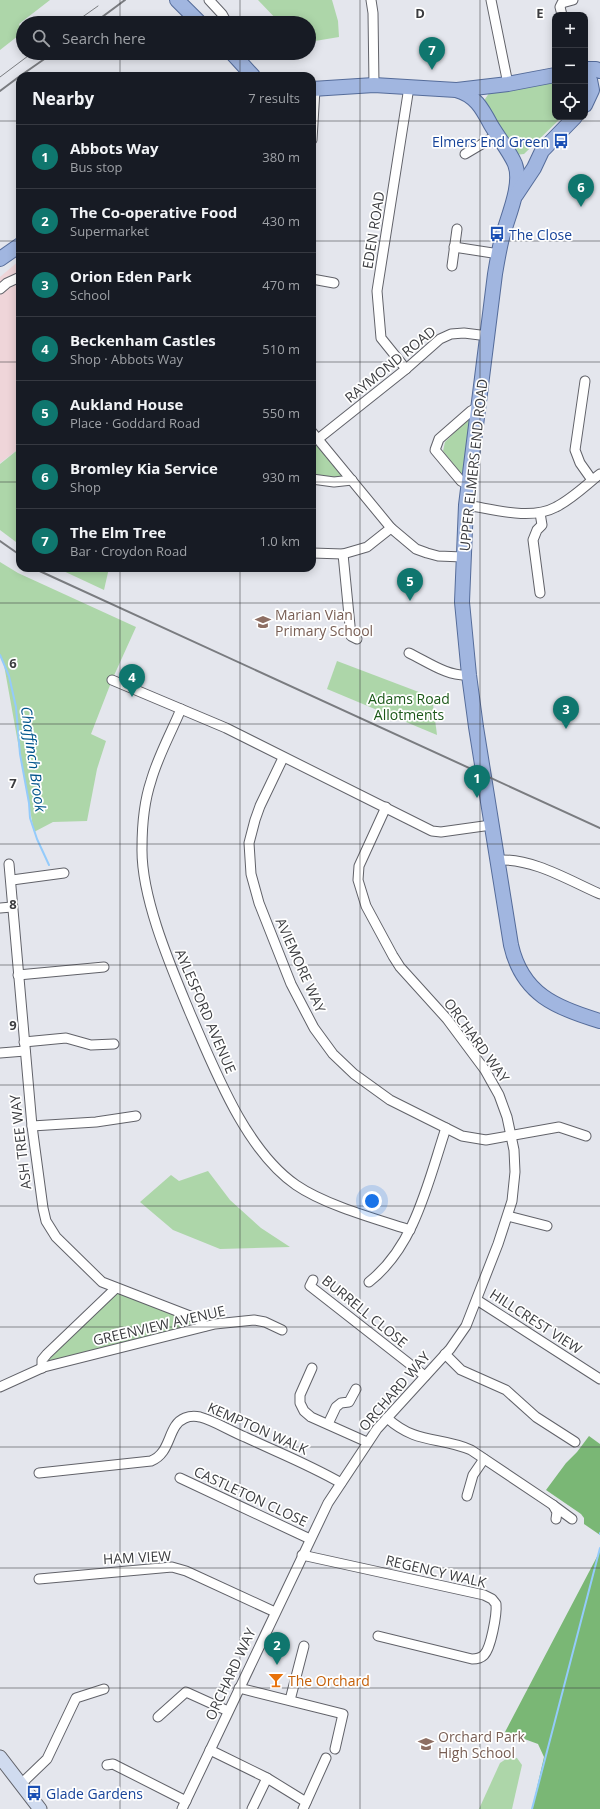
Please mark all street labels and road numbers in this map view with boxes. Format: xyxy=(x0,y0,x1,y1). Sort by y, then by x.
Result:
street label: EDEN ROAD xyxy=(357,190,389,270)
street label: RAYMOND ROAD xyxy=(341,321,439,407)
street label: UPPER ELMERS END ROAD xyxy=(455,378,491,552)
street label: AVIEMORE WAY xyxy=(272,915,330,1016)
street label: AYLESFORD AVENUE xyxy=(171,946,241,1076)
street label: ORCHARD WAY xyxy=(440,994,514,1086)
street label: ASH TREE WAY xyxy=(5,1093,35,1191)
street label: BURRELL CLOSE xyxy=(318,1271,412,1351)
street label: HILLCREST VIEW xyxy=(486,1284,586,1358)
street label: GREENVIEW AVENUE xyxy=(91,1301,227,1349)
street label: ORCHARD WAY xyxy=(354,1347,434,1435)
street label: KEMPTON WALK xyxy=(205,1397,311,1459)
street label: CASTLETON CLOSE xyxy=(191,1461,311,1531)
street label: HAM VIEW xyxy=(102,1546,172,1568)
street label: REGENCY WALK xyxy=(384,1550,489,1592)
street label: ORCHARD WAY xyxy=(200,1625,260,1723)

